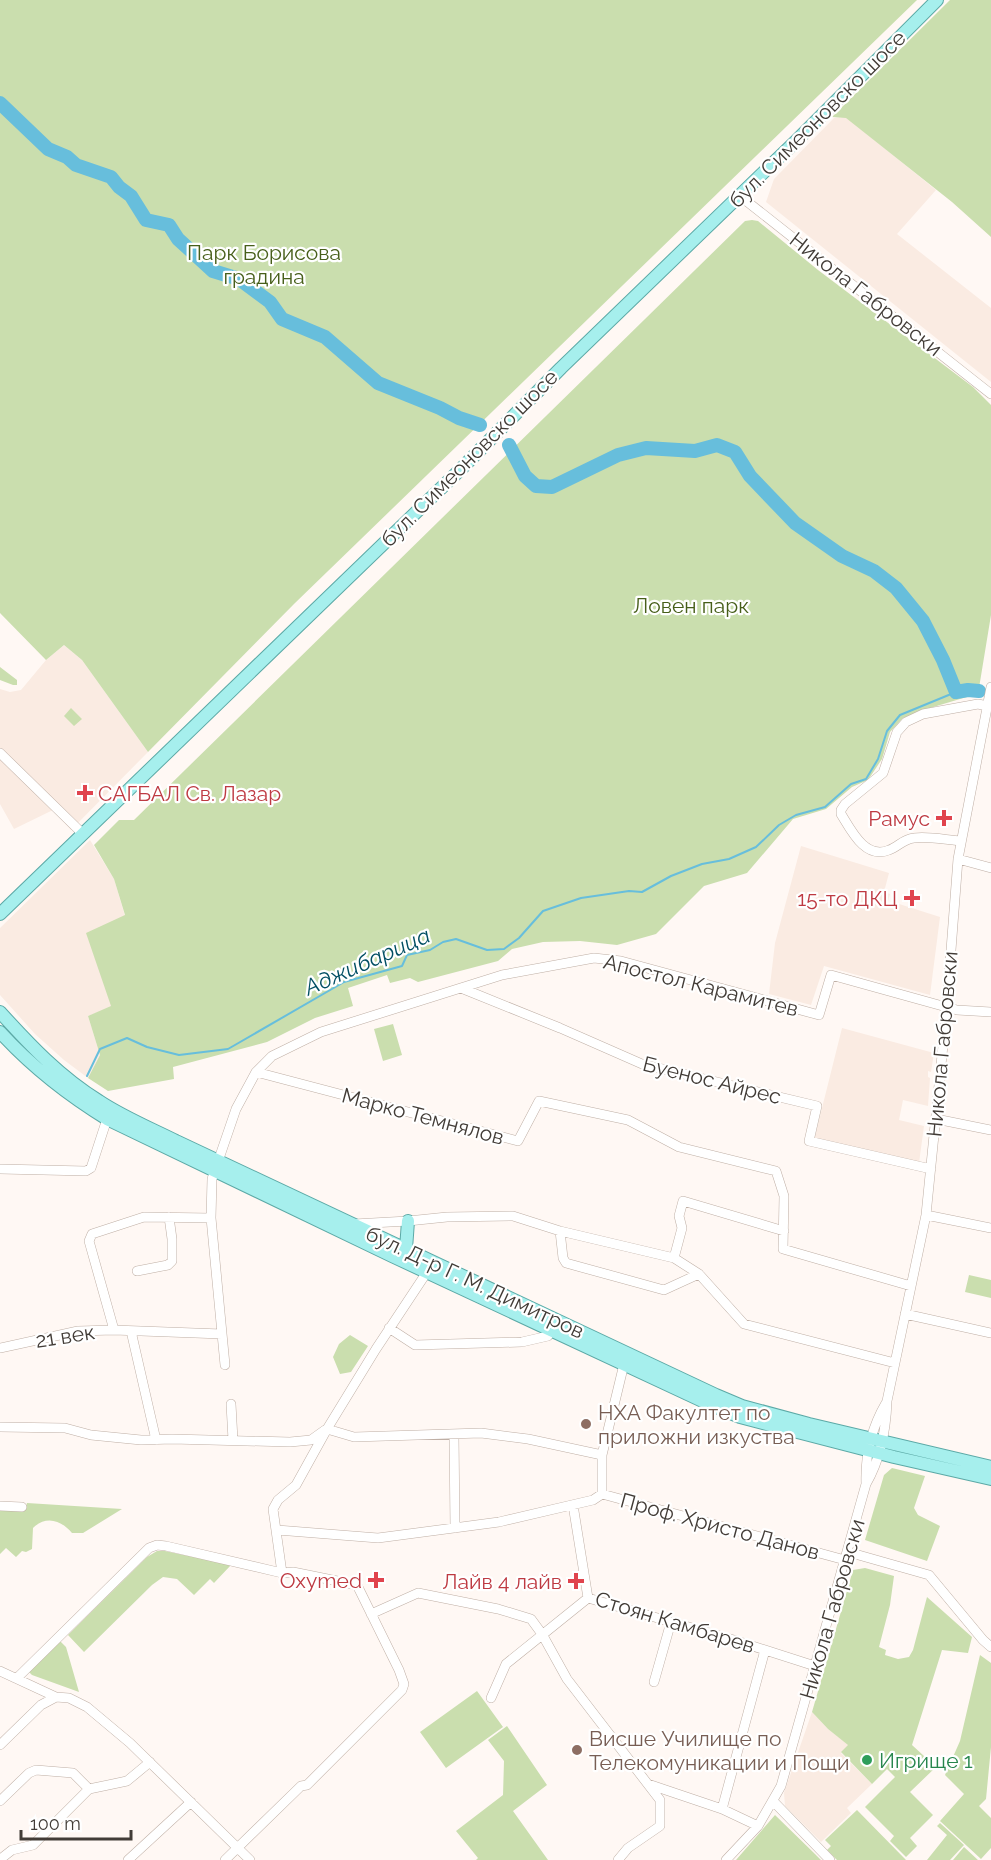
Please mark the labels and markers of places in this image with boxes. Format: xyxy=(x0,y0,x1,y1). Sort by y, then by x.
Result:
place label: САГБАЛ Св. Лазар xyxy=(98,781,281,806)
marker: САГБАЛ Св. Лазар xyxy=(76,784,94,802)
place label: Рамус xyxy=(868,806,930,831)
marker: Рамус xyxy=(935,809,953,827)
place label: 15-то ДКЦ xyxy=(797,886,898,911)
marker: 15-то ДКЦ xyxy=(903,889,921,907)
place label: НХА Факултет по приложни изкуства xyxy=(598,1400,795,1449)
marker: НХА Факултет по приложни изкуства xyxy=(579,1417,593,1431)
place label: Oxymed xyxy=(280,1568,362,1593)
place label: Лайв 4 лайв xyxy=(442,1569,562,1594)
marker: Oxymed xyxy=(367,1571,385,1589)
marker: Лайв 4 лайв xyxy=(567,1572,585,1590)
place label: Висше Училище по Телекомуникации и Пощи xyxy=(589,1726,850,1775)
marker: Висше Училище по Телекомуникации и Пощи xyxy=(570,1743,584,1757)
place label: Игрище 1 xyxy=(879,1748,973,1773)
marker: Игрище 1 xyxy=(860,1753,874,1767)

